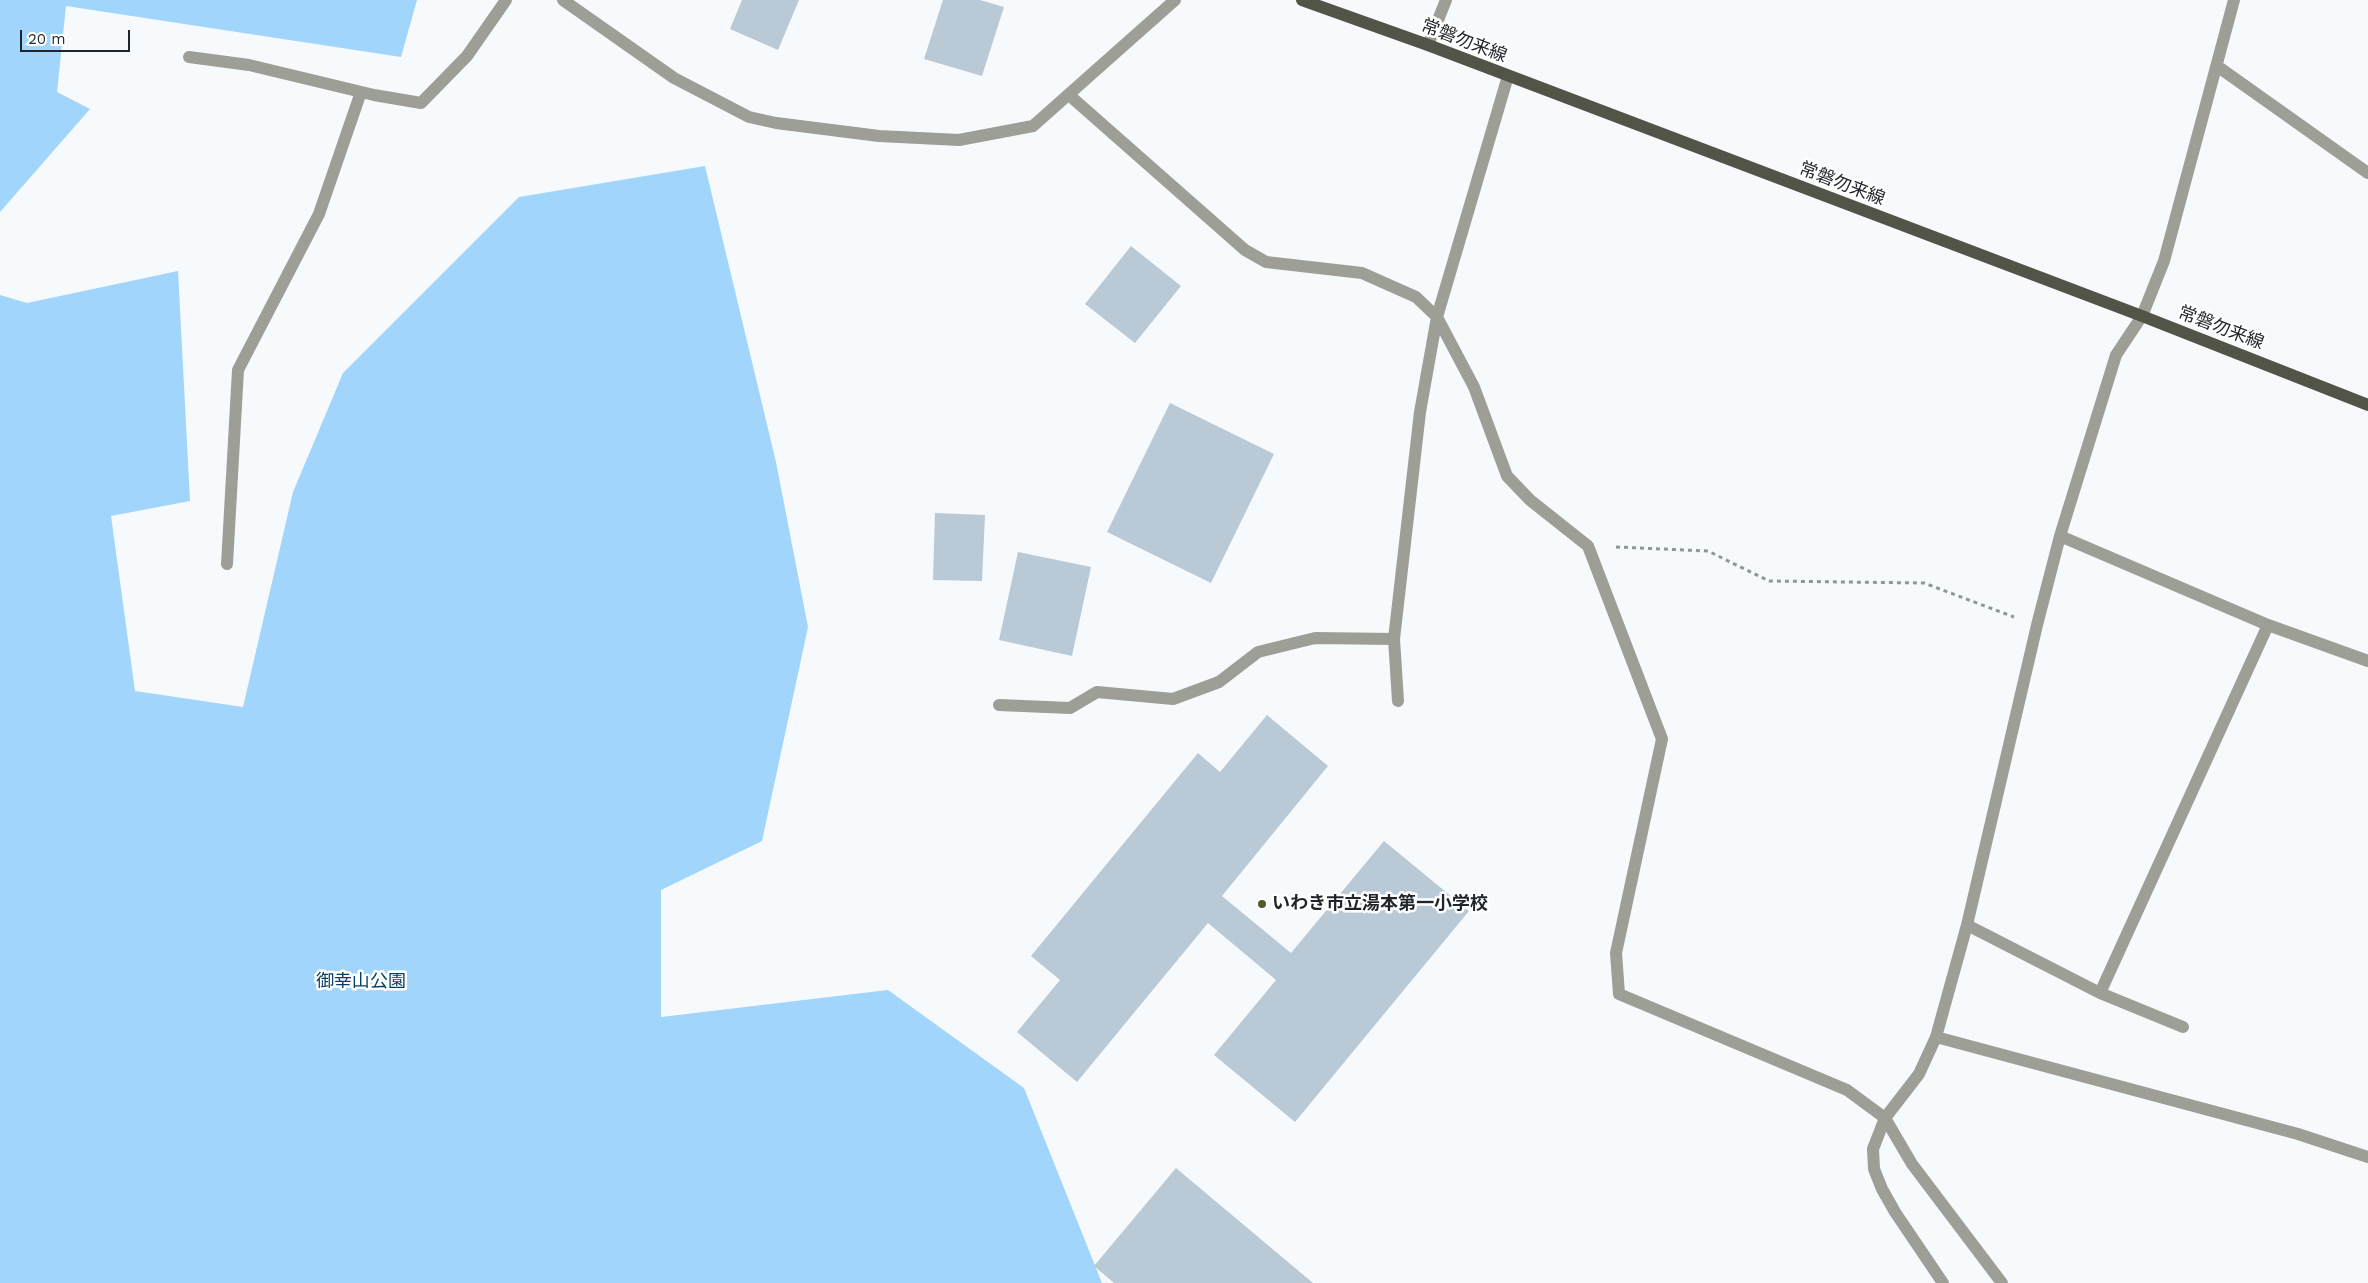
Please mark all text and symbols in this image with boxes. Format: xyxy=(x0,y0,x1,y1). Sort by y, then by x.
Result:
street label: 常磐勿来線 xyxy=(1418,15,1510,67)
scale bar xyxy=(22,20,132,52)
text: 20 m xyxy=(28,30,66,48)
street label: 常磐勿来線 xyxy=(1796,158,1888,210)
street label: 常磐勿来線 xyxy=(2175,302,2267,354)
place label: いわき市立湯本第一小学校 xyxy=(1272,893,1488,915)
marker: いわき市立湯本第一小学校 xyxy=(1256,898,1268,910)
park label: 御幸山公園 xyxy=(316,971,406,993)

